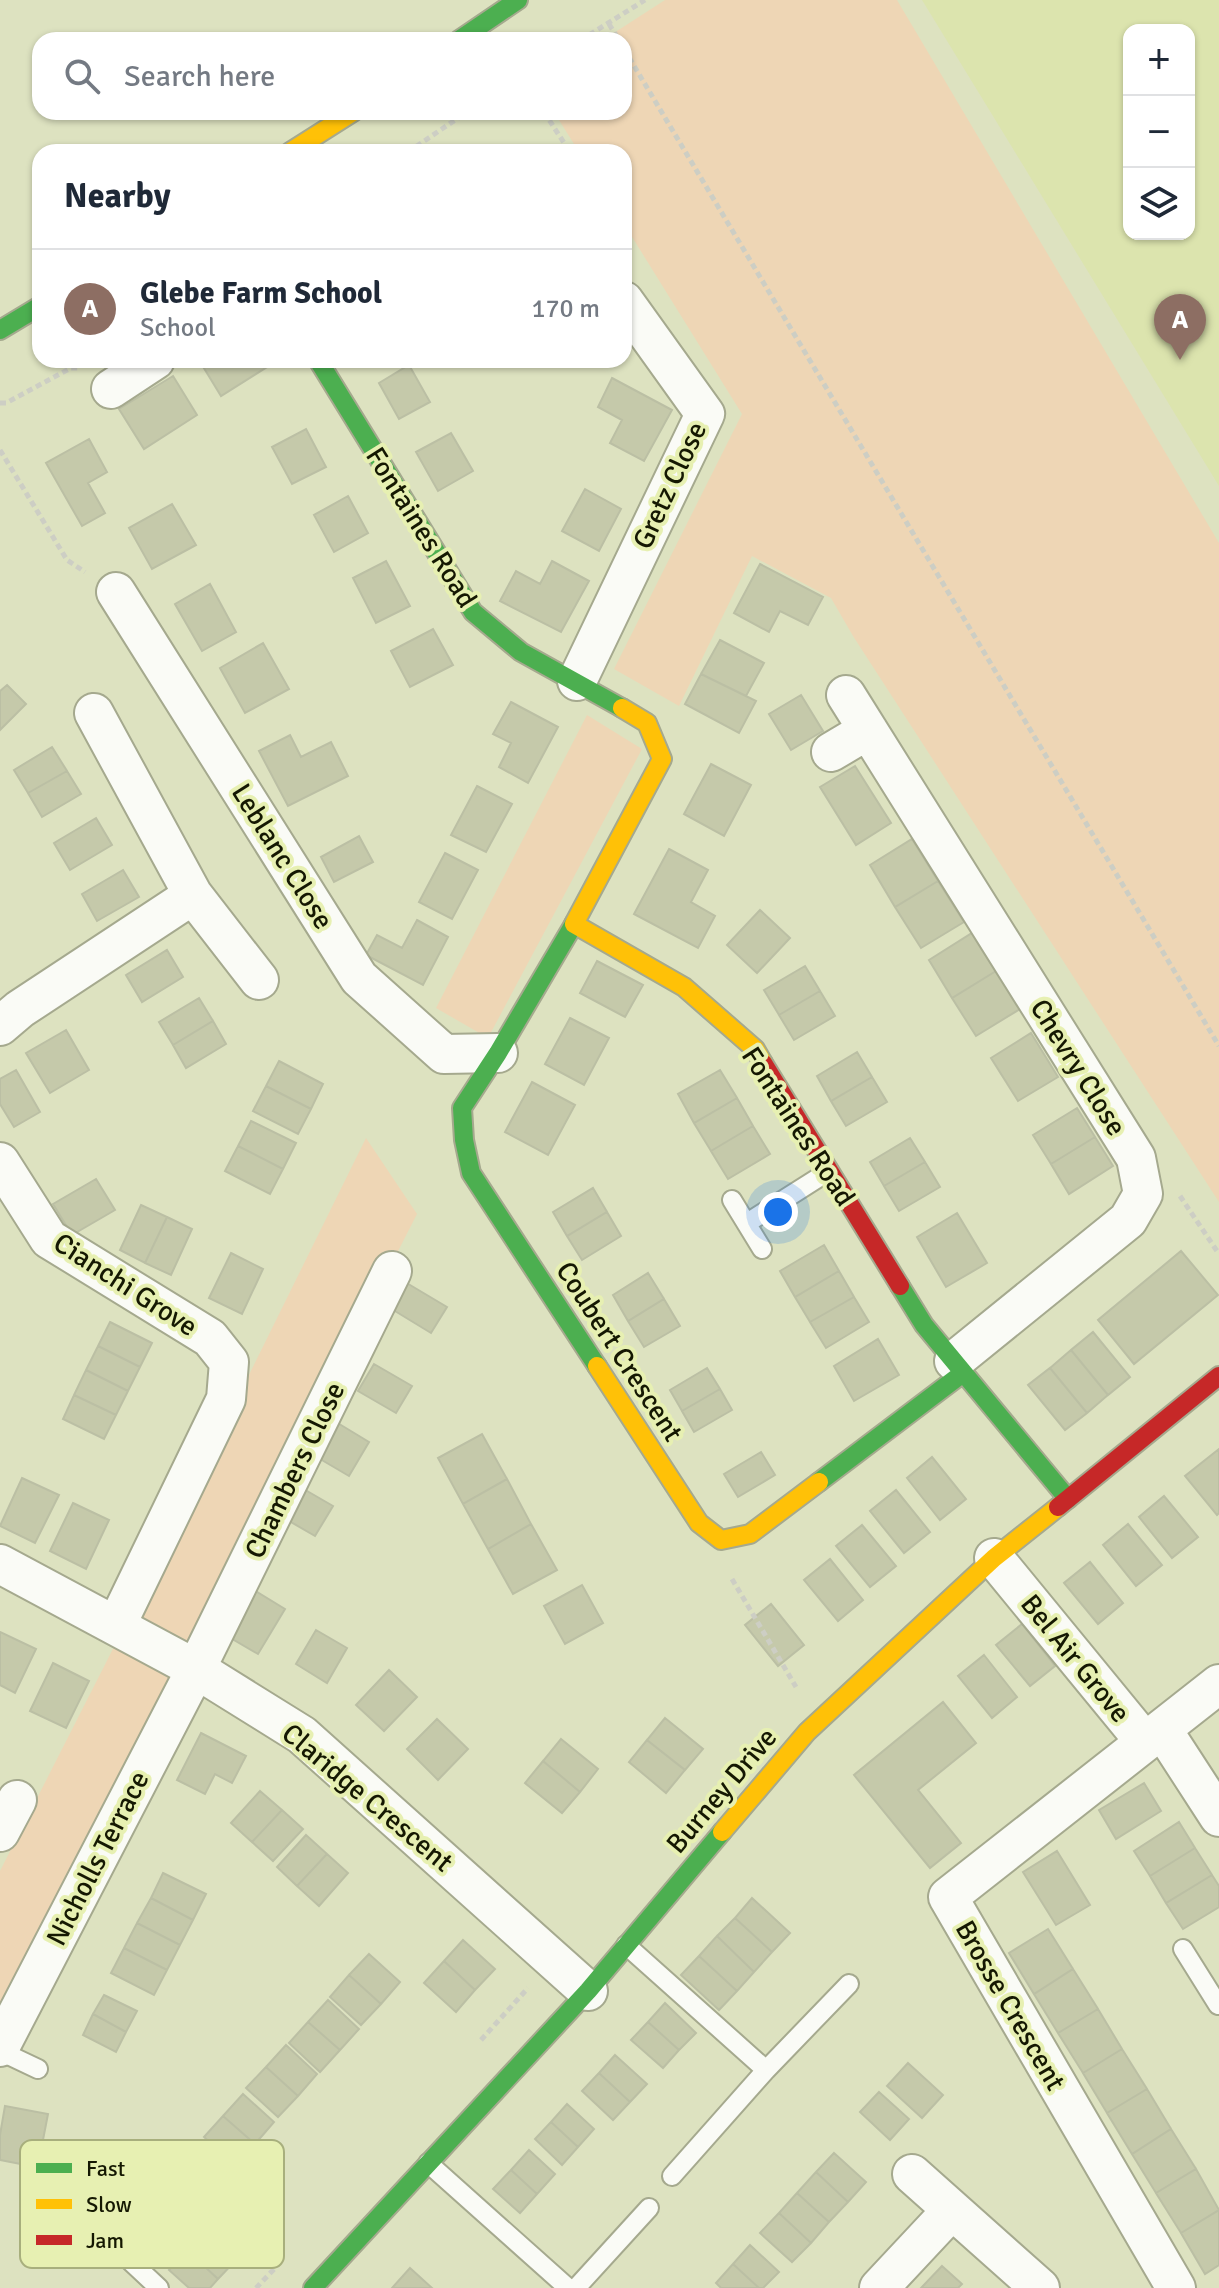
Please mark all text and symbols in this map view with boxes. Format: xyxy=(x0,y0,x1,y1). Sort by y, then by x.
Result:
map controls xyxy=(1123,24,1195,240)
button: + xyxy=(1123,24,1195,96)
search box xyxy=(32,32,632,120)
icon: search xyxy=(60,54,104,98)
text: Search here xyxy=(124,58,275,95)
button: − xyxy=(1123,96,1195,168)
button: layers xyxy=(1123,168,1195,240)
text: Nearby xyxy=(64,175,171,217)
text: Glebe Farm School xyxy=(140,275,382,312)
text: A xyxy=(82,293,98,325)
text: 170 m xyxy=(531,293,600,325)
pin: A xyxy=(1154,294,1206,360)
text: School xyxy=(140,312,216,344)
street label: Gretz Close xyxy=(626,416,714,554)
street label: Fontaines Road xyxy=(358,441,484,614)
street label: Leblanc Close xyxy=(224,777,340,936)
street label: Chevry Close xyxy=(1023,993,1134,1142)
street label: Fontaines Road xyxy=(734,1041,862,1213)
your location xyxy=(758,1192,798,1232)
street label: Cianchi Grove xyxy=(47,1226,204,1344)
street label: Coubert Crescent xyxy=(548,1255,690,1448)
street label: Chambers Close xyxy=(238,1377,352,1564)
street label: Bel Air Grove xyxy=(1013,1588,1137,1730)
street label: Claridge Crescent xyxy=(275,1716,460,1879)
street label: Burney Drive xyxy=(659,1721,784,1860)
street label: Nicholls Terrace xyxy=(39,1766,156,1951)
street label: Brosse Crescent xyxy=(948,1914,1073,2097)
legend xyxy=(20,2140,284,2268)
text: Fast xyxy=(86,2155,126,2182)
text: Slow xyxy=(86,2191,132,2218)
text: Jam xyxy=(86,2227,124,2254)

